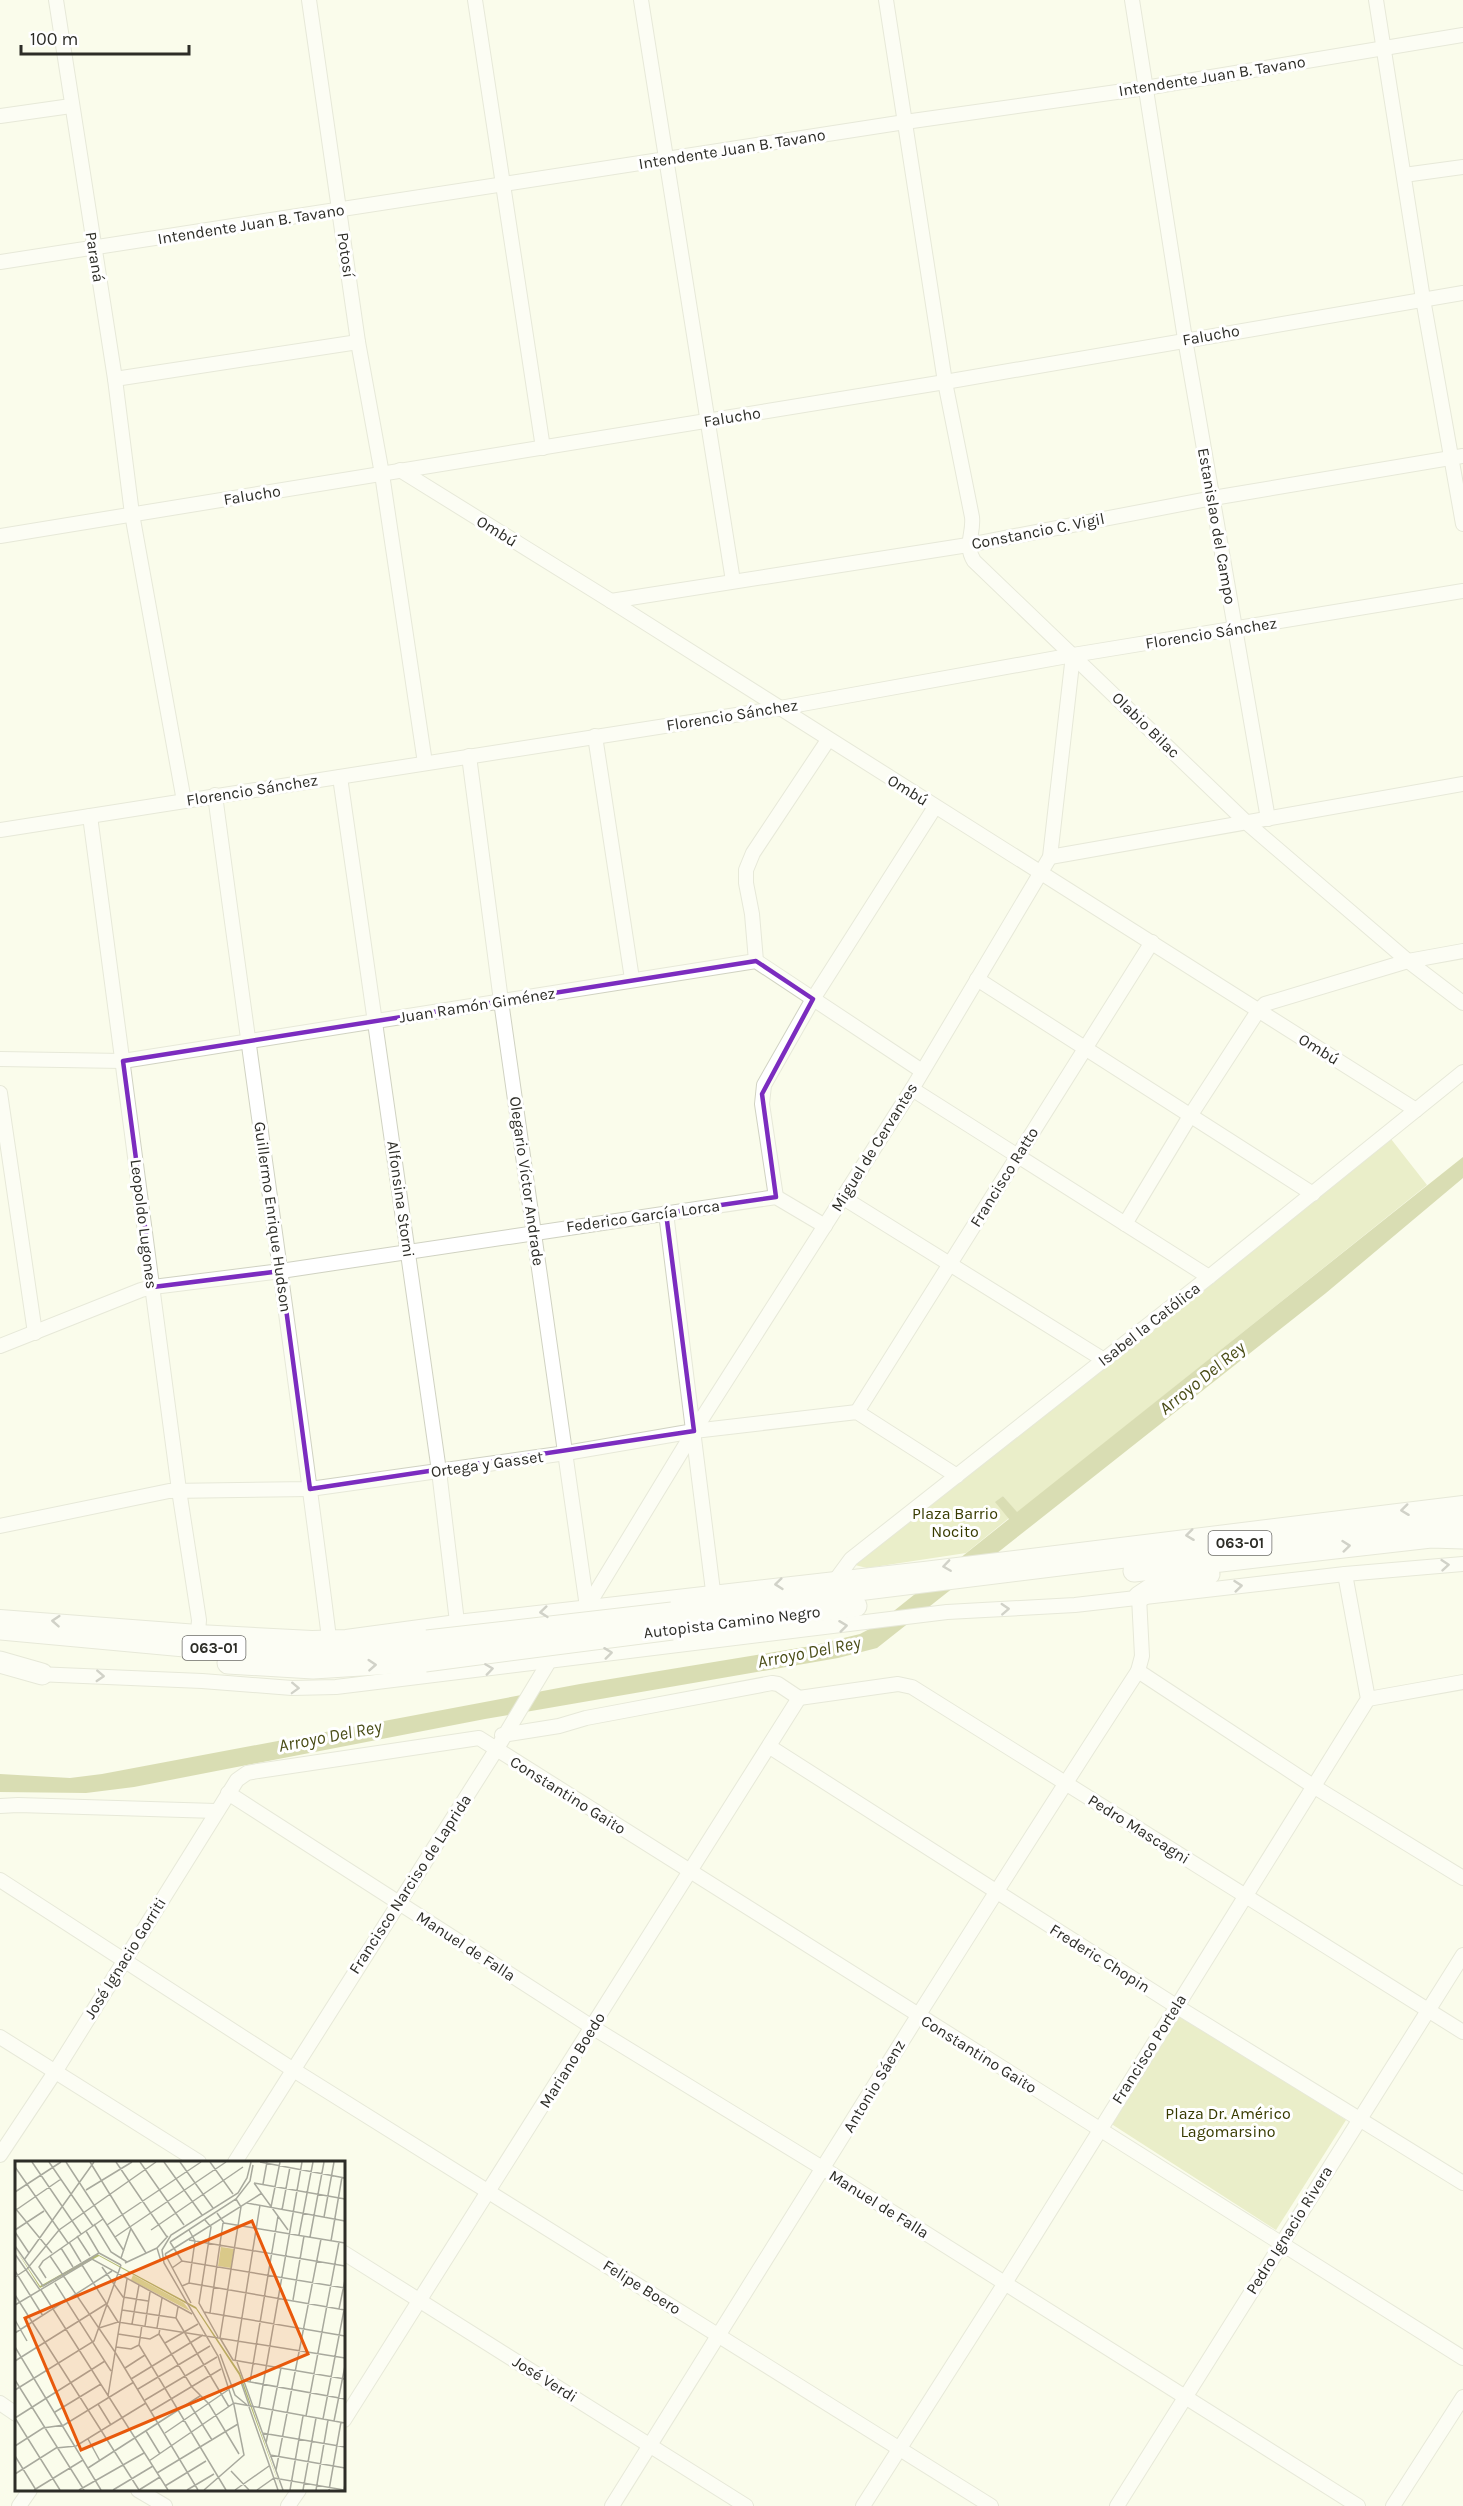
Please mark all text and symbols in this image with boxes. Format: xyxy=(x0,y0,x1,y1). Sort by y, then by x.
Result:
scale bar xyxy=(21,18,189,56)
text: 100 m xyxy=(30,28,78,50)
street label: Intendente Juan B. Tavano xyxy=(1117,52,1307,100)
street label: Intendente Juan B. Tavano xyxy=(637,125,827,173)
street label: Intendente Juan B. Tavano xyxy=(156,200,346,248)
street label: Paraná xyxy=(82,230,108,284)
street label: Potosí xyxy=(333,231,359,279)
street label: Falucho xyxy=(1181,321,1241,349)
street label: Falucho xyxy=(702,403,762,431)
street label: Estanislao del Campo xyxy=(1194,446,1240,606)
street label: Falucho xyxy=(222,481,282,509)
street label: Constancio C. Vigil xyxy=(970,509,1106,553)
street label: Ombú xyxy=(473,511,521,551)
street label: Florencio Sánchez xyxy=(1144,613,1278,653)
street label: Olabio Bilac xyxy=(1108,688,1184,762)
street label: Florencio Sánchez xyxy=(665,695,799,735)
street label: Florencio Sánchez xyxy=(185,770,319,810)
street label: Ombú xyxy=(884,770,932,810)
street label: Juan Ramón Giménez xyxy=(398,983,556,1027)
street label: Ombú xyxy=(1295,1029,1343,1069)
street label: Miguel de Cervantes xyxy=(827,1079,921,1215)
street label: Olegario Víctor Andrade xyxy=(506,1095,548,1267)
street label: Guillermo Enrique Hudson xyxy=(250,1121,296,1313)
street label: Francisco Ratto xyxy=(966,1124,1042,1230)
street label: Alfonsina Storni xyxy=(383,1139,419,1259)
street label: Leopoldo Lugones xyxy=(127,1158,161,1290)
street label: Federico García Lorca xyxy=(565,1196,721,1236)
street label: Isabel la Católica xyxy=(1094,1278,1204,1370)
water label: Arroyo Del Rey xyxy=(1154,1336,1250,1419)
street label: Ortega y Gasset xyxy=(430,1447,544,1481)
one-way arrow xyxy=(1400,1503,1409,1515)
park label: Plaza Barrio Nocito xyxy=(912,1504,998,1541)
one-way arrow xyxy=(1186,1528,1195,1541)
road number: 063-01 xyxy=(1208,1531,1272,1555)
one-way arrow xyxy=(1342,1540,1351,1553)
one-way arrow xyxy=(1440,1559,1449,1572)
one-way arrow xyxy=(942,1560,952,1572)
one-way arrow xyxy=(774,1577,784,1590)
one-way arrow xyxy=(1234,1580,1243,1593)
street label: Autopista Camino Negro xyxy=(642,1602,822,1642)
one-way arrow xyxy=(1001,1602,1010,1615)
one-way arrow xyxy=(539,1605,548,1618)
one-way arrow xyxy=(52,1615,61,1628)
one-way arrow xyxy=(839,1620,848,1632)
water label: Arroyo Del Rey xyxy=(756,1631,864,1673)
road number: 063-01 xyxy=(182,1636,246,1660)
one-way arrow xyxy=(603,1648,612,1660)
one-way arrow xyxy=(368,1659,377,1672)
one-way arrow xyxy=(484,1663,493,1675)
one-way arrow xyxy=(96,1670,105,1683)
one-way arrow xyxy=(290,1681,299,1694)
water label: Arroyo Del Rey xyxy=(277,1715,385,1757)
street label: Constantino Gaito xyxy=(507,1752,629,1838)
street label: Pedro Mascagni xyxy=(1085,1790,1193,1868)
street label: Francisco Narciso de Laprida xyxy=(345,1791,475,1977)
street label: José Ignacio Gorriti xyxy=(80,1894,170,2022)
street label: Manuel de Falla xyxy=(413,1907,519,1985)
street label: Frederic Chopin xyxy=(1046,1920,1154,1996)
street label: Francisco Portela xyxy=(1108,1991,1190,2107)
street label: Mariano Boedo xyxy=(535,2009,609,2111)
street label: Constantino Gaito xyxy=(918,2011,1040,2097)
street label: Antonio Sáenz xyxy=(839,2036,909,2136)
park label: Plaza Dr. Américo Lagomarsino xyxy=(1165,2104,1291,2141)
inset map xyxy=(15,2161,345,2491)
street label: Pedro Ignacio Rivera xyxy=(1242,2162,1336,2298)
street label: Manuel de Falla xyxy=(826,2166,932,2242)
street label: Felipe Boero xyxy=(600,2256,684,2318)
street label: José Verdi xyxy=(509,2352,581,2406)

